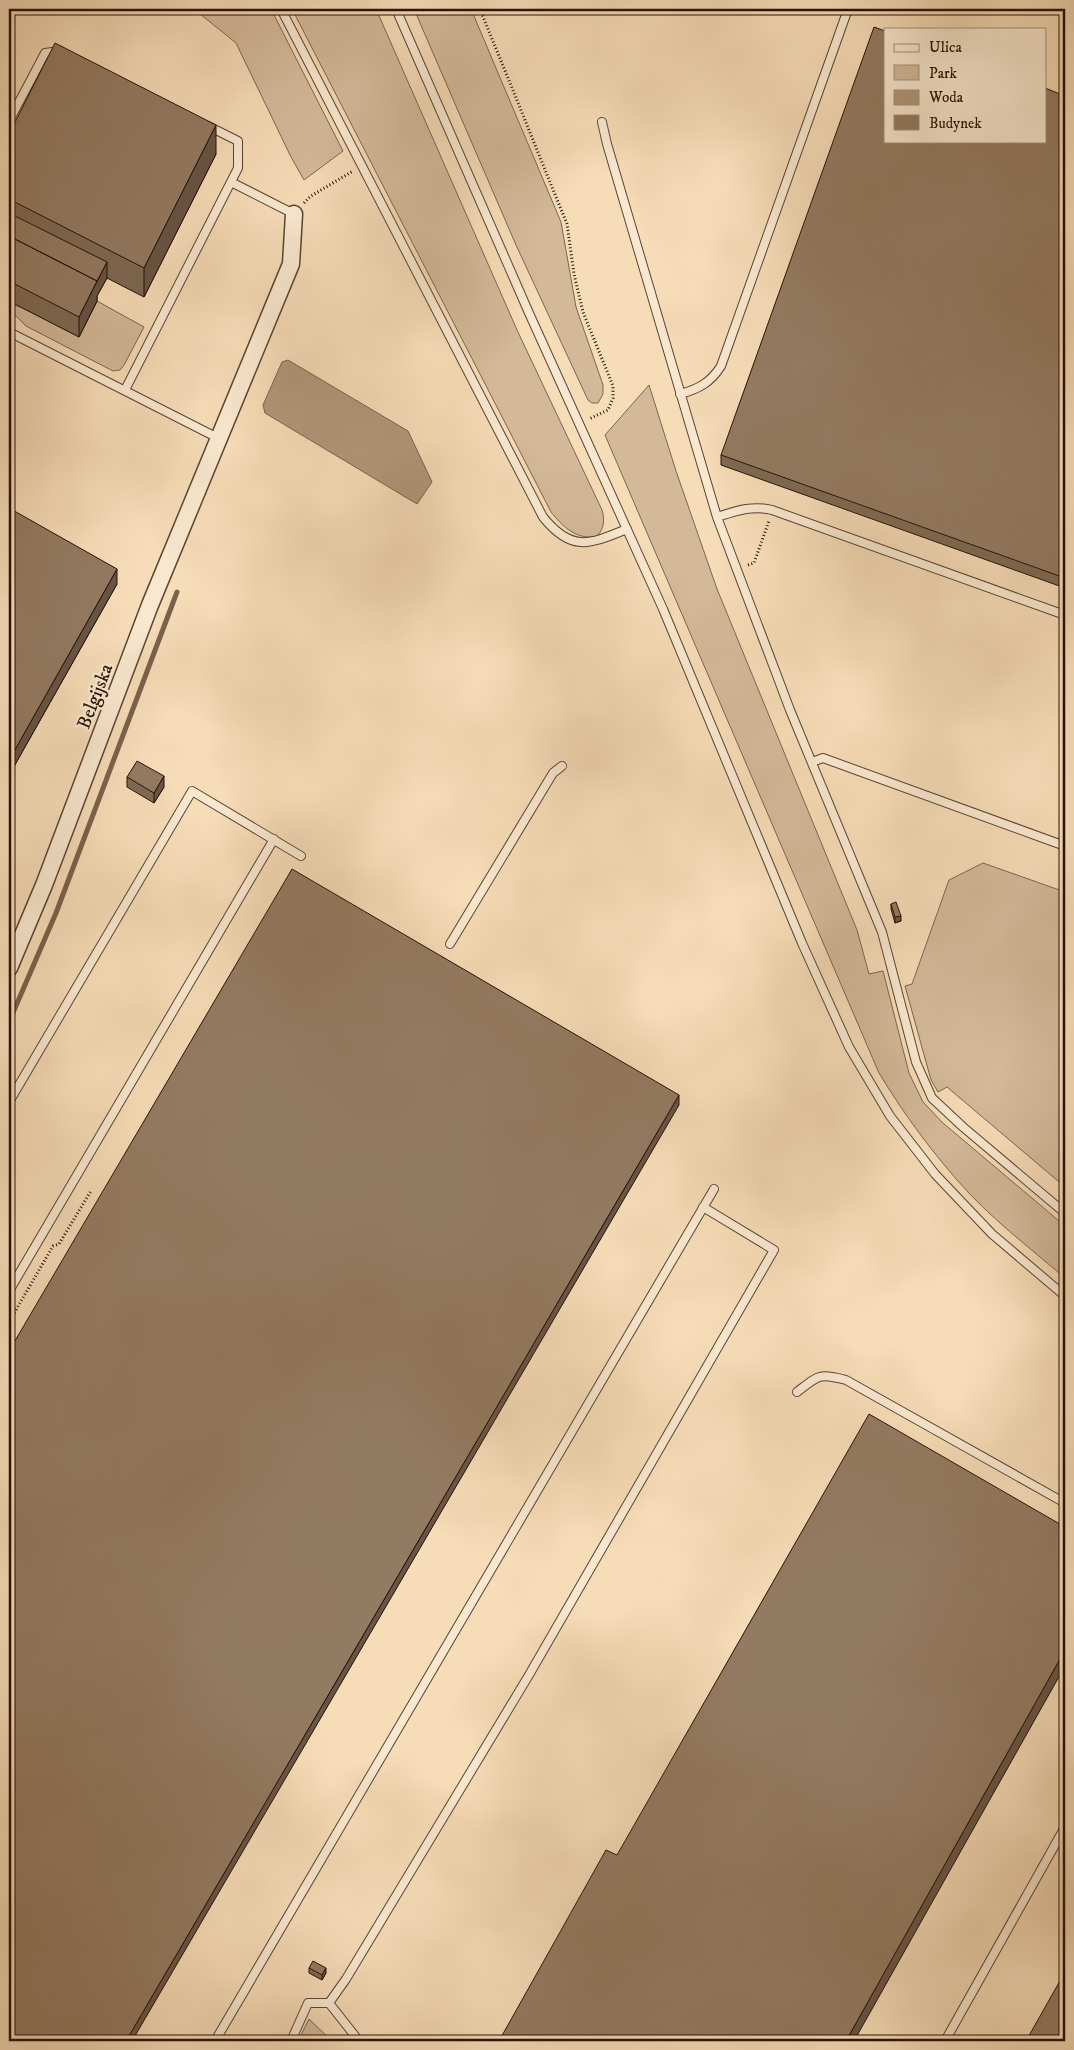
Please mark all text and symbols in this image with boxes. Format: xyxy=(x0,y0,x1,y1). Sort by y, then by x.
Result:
legend xyxy=(884,28,1046,142)
text: Ulica xyxy=(929,38,962,57)
text: Park xyxy=(929,64,958,83)
text: Woda xyxy=(928,88,964,107)
text: Budynek xyxy=(929,114,982,133)
street label: Belgijska xyxy=(72,661,118,732)

